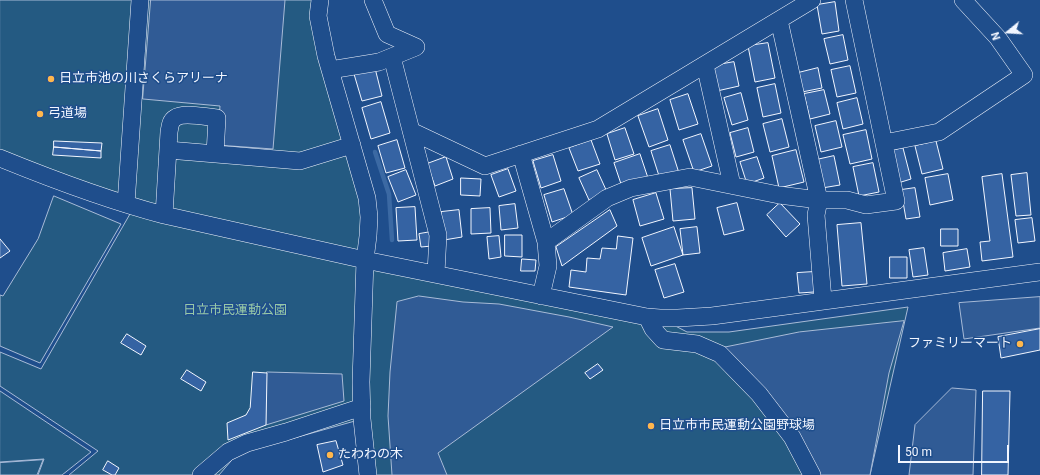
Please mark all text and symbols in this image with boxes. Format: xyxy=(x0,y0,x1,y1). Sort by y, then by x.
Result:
north arrow xyxy=(988,12,1028,52)
text: N xyxy=(989,30,1003,42)
place label: 日立市池の川さくらアリーナ xyxy=(59,71,228,87)
marker: 日立市池の川さくらアリーナ xyxy=(46,74,56,84)
place label: 弓道場 xyxy=(48,106,87,122)
marker: 弓道場 xyxy=(35,109,45,119)
park label: 日立市民運動公園 xyxy=(183,303,287,319)
place label: ファミリーマート xyxy=(908,336,1012,352)
marker: ファミリーマート xyxy=(1015,339,1025,349)
place label: 日立市市民運動公園野球場 xyxy=(659,418,815,434)
marker: 日立市市民運動公園野球場 xyxy=(646,421,656,431)
scale bar xyxy=(900,437,1011,463)
text: 50 m xyxy=(905,445,932,459)
place label: たわわの木 xyxy=(338,447,403,463)
marker: たわわの木 xyxy=(325,450,335,460)

